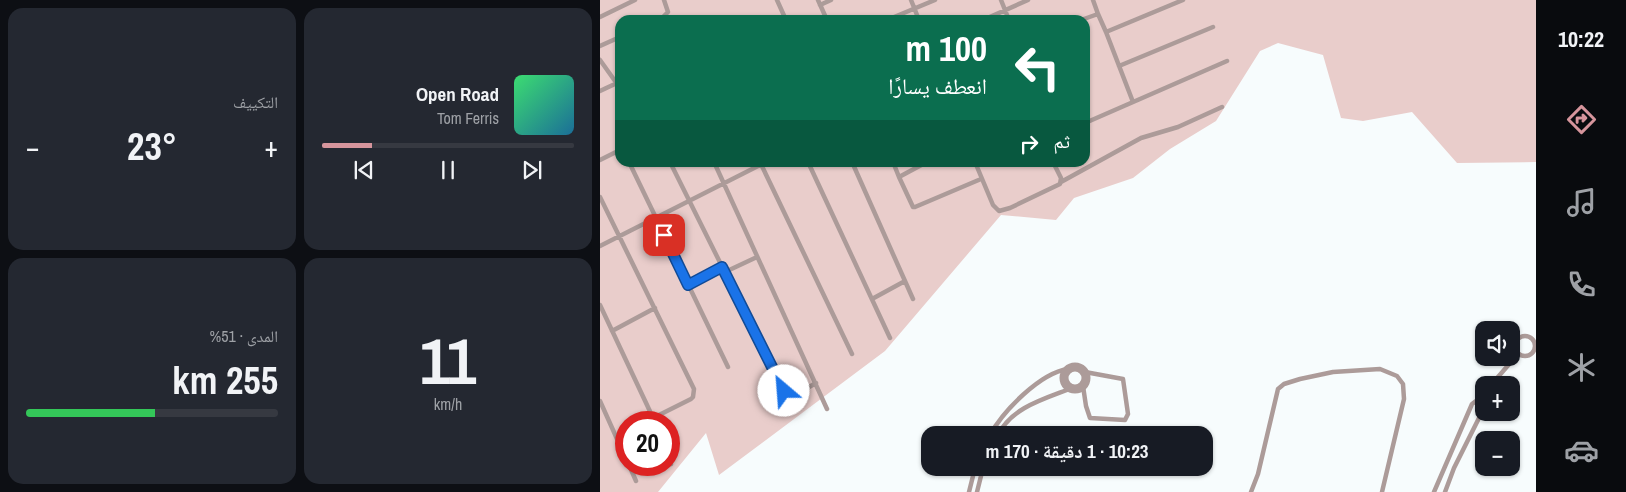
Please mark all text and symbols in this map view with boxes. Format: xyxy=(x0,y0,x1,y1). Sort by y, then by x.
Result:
text: 10:22 xyxy=(1558,24,1604,54)
text: 100 m xyxy=(906,25,987,72)
icon: left xyxy=(1005,35,1070,100)
text: انعطف يسارًا xyxy=(888,71,987,101)
text: Open Road xyxy=(416,81,499,107)
text: التكييف xyxy=(233,91,278,113)
icon: directions xyxy=(1564,102,1599,137)
text: Tom Ferris xyxy=(437,107,499,129)
text: 23° xyxy=(127,121,177,172)
text: − xyxy=(26,128,39,166)
text: + xyxy=(265,128,278,166)
text: ثم xyxy=(1053,128,1070,154)
icon: right xyxy=(1015,130,1043,158)
icon: previous xyxy=(350,156,378,184)
icon: pause xyxy=(434,156,462,184)
icon: next xyxy=(518,156,546,184)
icon: music xyxy=(1564,185,1599,220)
pin xyxy=(643,214,685,256)
icon: arrive xyxy=(650,221,678,249)
icon: phone xyxy=(1564,267,1599,302)
text: 11 xyxy=(420,317,476,404)
map controls xyxy=(1475,321,1520,476)
button: sound xyxy=(1475,321,1520,366)
text: المدى · 51% xyxy=(210,325,278,347)
icon: climate xyxy=(1564,350,1599,385)
text: 255 km xyxy=(172,355,278,406)
position arrow xyxy=(757,364,809,416)
button: + xyxy=(1475,376,1520,421)
text: km/h xyxy=(434,393,462,415)
speed limit sign: 20 xyxy=(615,411,680,476)
button: − xyxy=(1475,431,1520,476)
icon: car xyxy=(1564,433,1599,468)
text: 10:23 · 1 دقيقة · 170 m xyxy=(986,438,1148,464)

